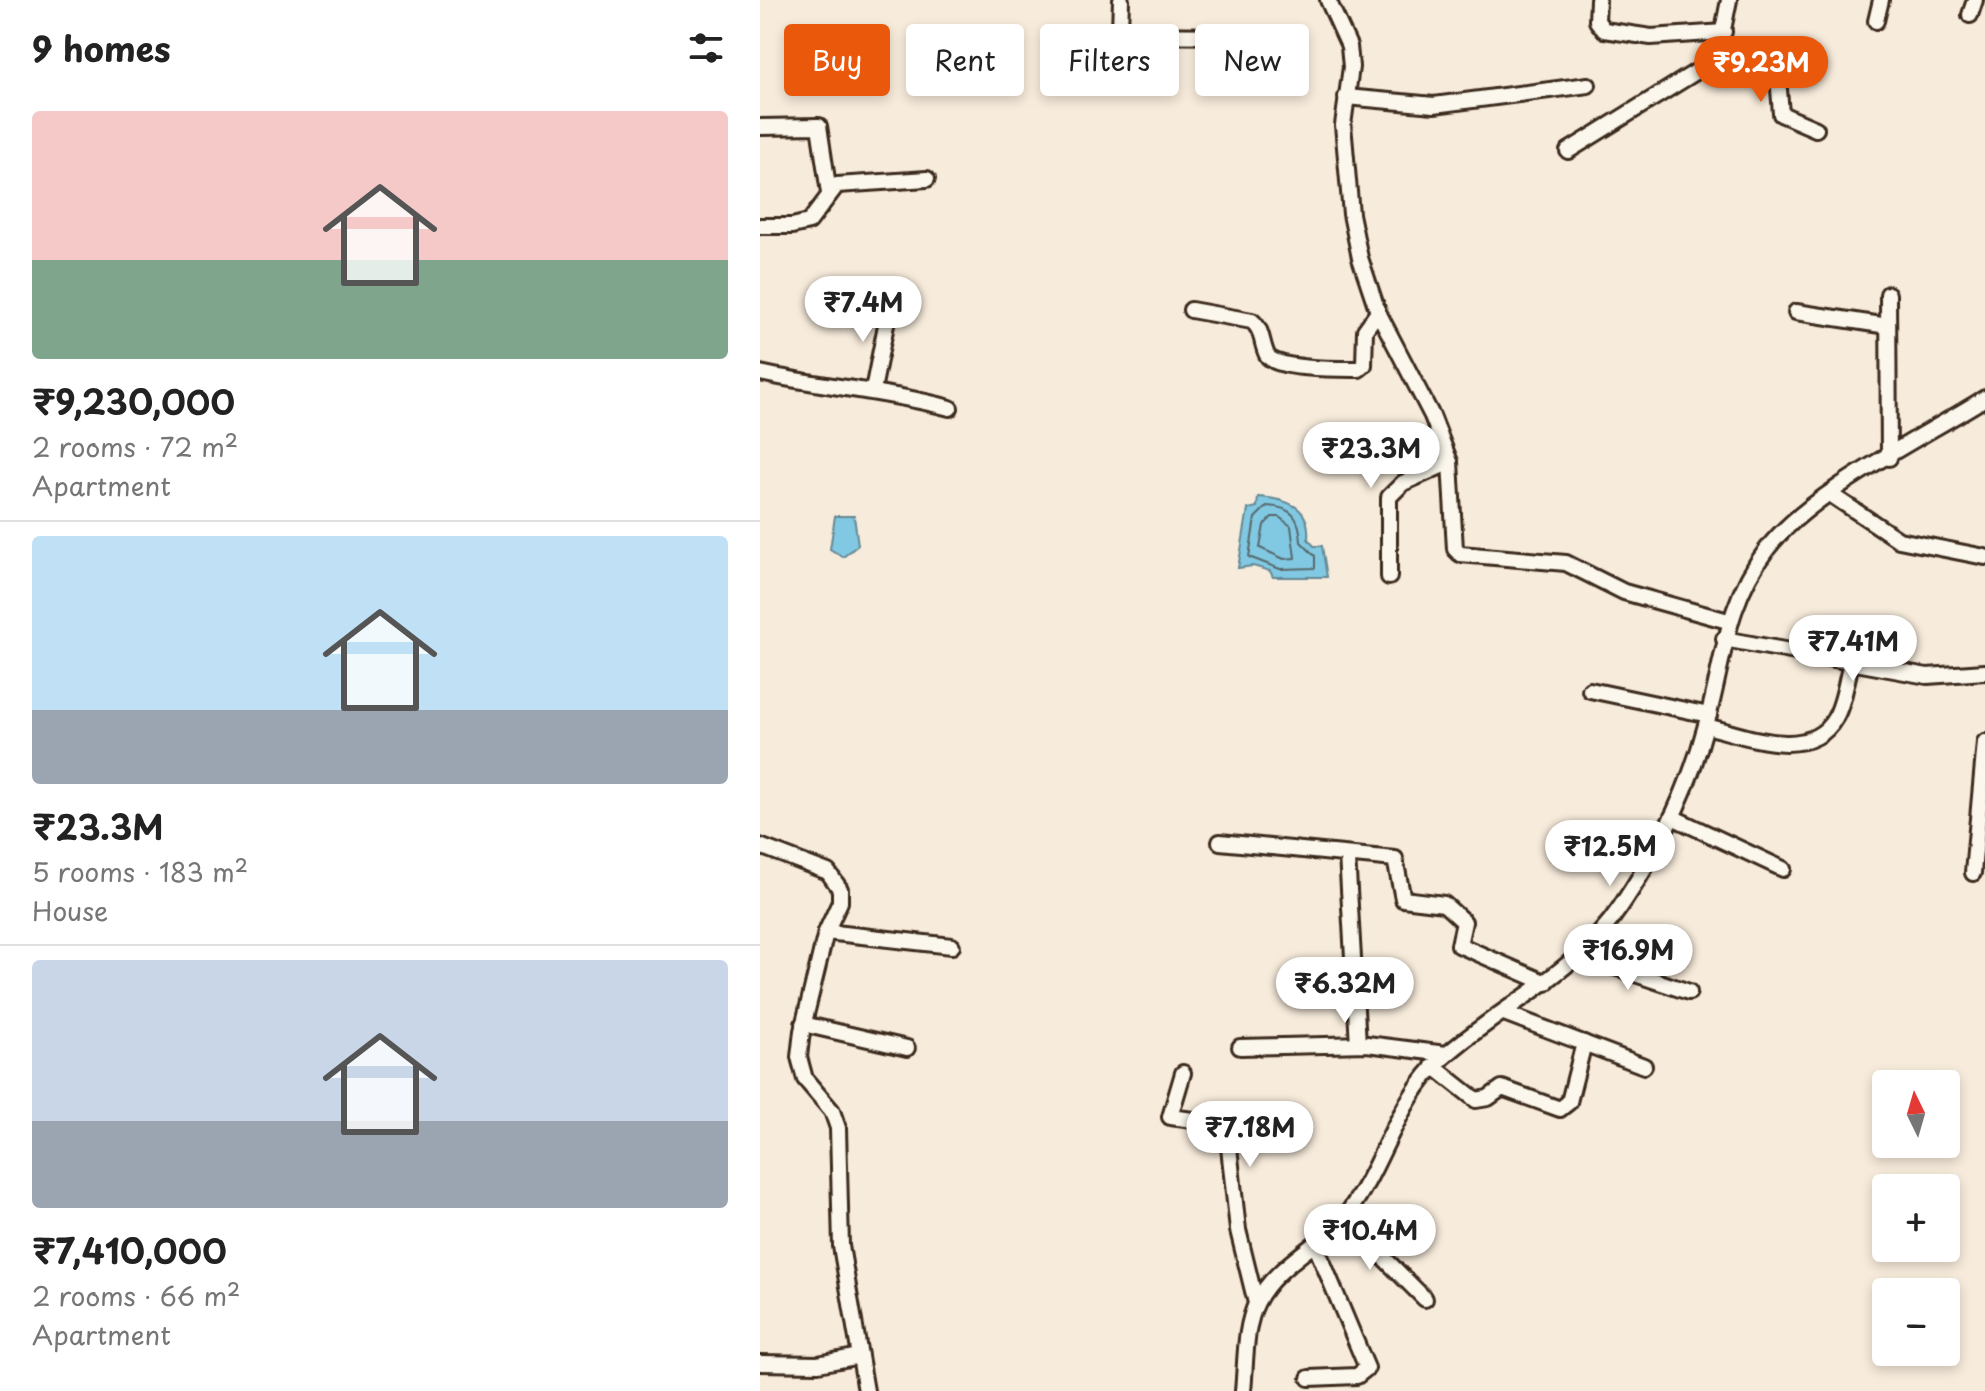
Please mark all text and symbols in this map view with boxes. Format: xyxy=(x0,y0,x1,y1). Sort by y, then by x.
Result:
text: 9 homes xyxy=(32,22,171,74)
chip: Buy xyxy=(784,24,890,96)
chip: Rent xyxy=(906,24,1024,96)
chip: Filters xyxy=(1040,24,1179,96)
chip: New xyxy=(1195,24,1309,96)
icon: filters xyxy=(684,26,728,70)
pin: ₹9.23M xyxy=(1696,36,1826,104)
text: ₹9.23M xyxy=(1712,42,1810,81)
icon: home xyxy=(308,163,452,307)
pin: ₹7.4M xyxy=(807,276,919,344)
text: ₹7.4M xyxy=(823,282,903,321)
text: ₹9,230,000 xyxy=(32,375,235,427)
pin: ₹23.3M xyxy=(1306,422,1436,490)
text: 2 rooms · 72 m² xyxy=(32,427,238,466)
text: ₹23.3M xyxy=(1321,428,1421,467)
text: Apartment xyxy=(32,466,171,505)
icon: home xyxy=(308,588,452,732)
pin: ₹7.41M xyxy=(1788,615,1918,683)
text: ₹7.41M xyxy=(1807,621,1899,660)
text: ₹23.3M xyxy=(32,800,164,852)
pin: ₹12.5M xyxy=(1545,820,1675,888)
text: ₹12.5M xyxy=(1563,826,1657,865)
text: 5 rooms · 183 m² xyxy=(32,852,248,891)
text: House xyxy=(32,891,108,930)
pin: ₹16.9M xyxy=(1563,924,1693,992)
text: ₹16.9M xyxy=(1582,930,1674,969)
pin: ₹6.32M xyxy=(1280,957,1410,1025)
text: ₹6.32M xyxy=(1294,963,1396,1002)
icon: home xyxy=(308,1012,452,1156)
north arrow xyxy=(1872,1070,1960,1158)
map controls xyxy=(1872,1070,1960,1366)
pin: ₹7.18M xyxy=(1185,1101,1315,1169)
text: ₹7.18M xyxy=(1204,1107,1296,1146)
button: + xyxy=(1872,1174,1960,1262)
pin: ₹10.4M xyxy=(1305,1204,1435,1272)
text: ₹10.4M xyxy=(1322,1210,1418,1249)
text: ₹7,410,000 xyxy=(32,1224,227,1276)
text: 2 rooms · 66 m² xyxy=(32,1276,241,1315)
button: − xyxy=(1872,1278,1960,1366)
text: Apartment xyxy=(32,1315,171,1354)

